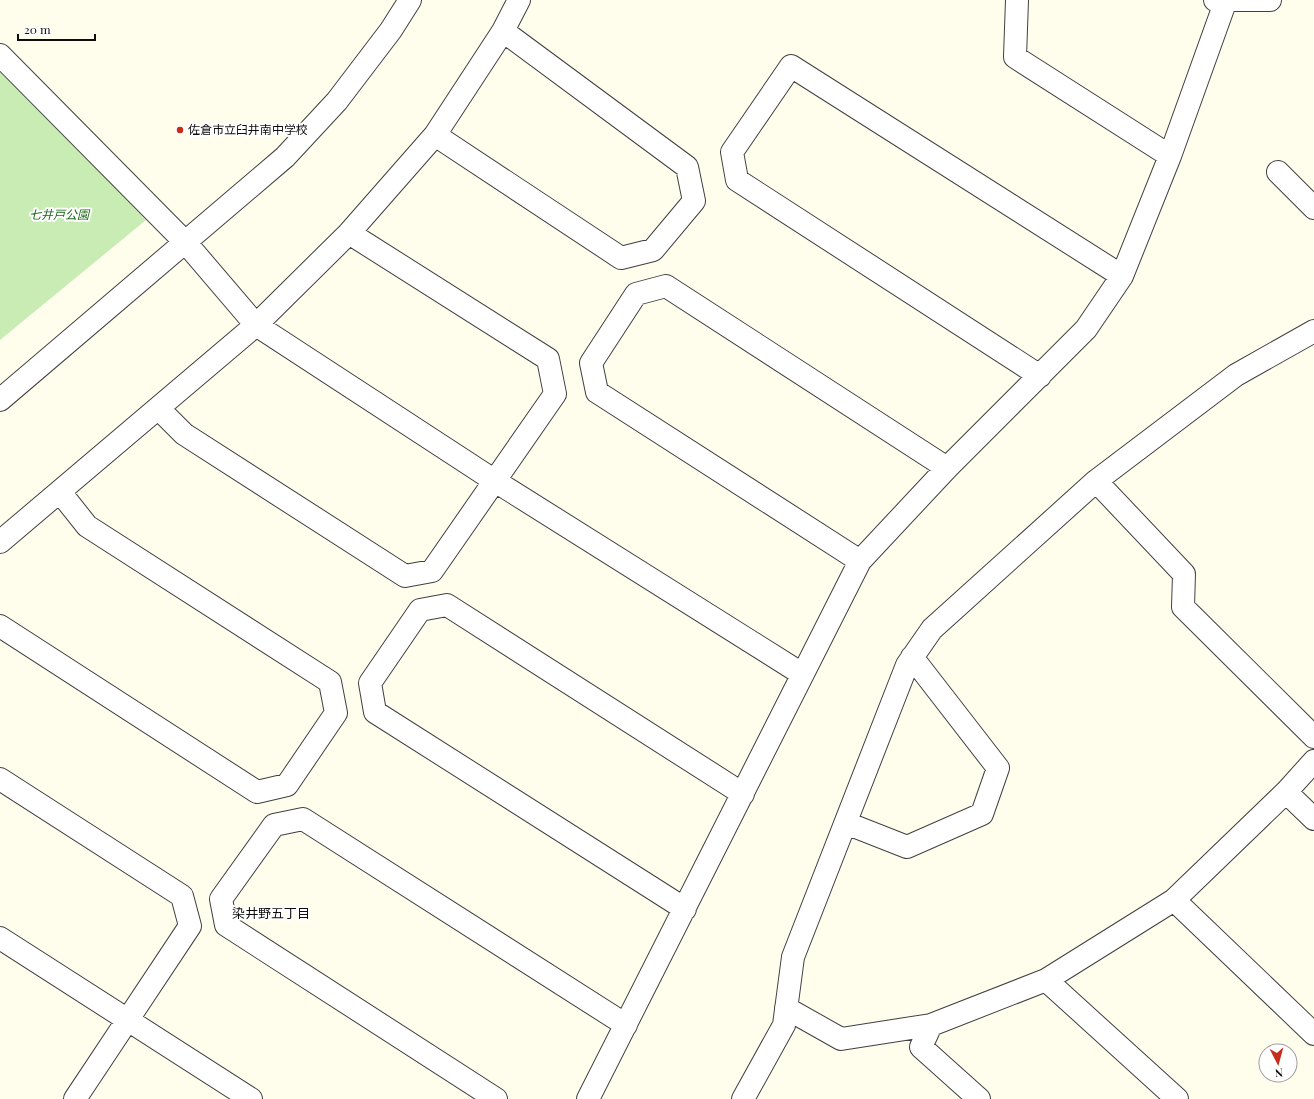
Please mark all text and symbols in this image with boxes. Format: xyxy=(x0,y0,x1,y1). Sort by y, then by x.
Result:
scale bar xyxy=(18,16,95,42)
text: 20 m xyxy=(24,21,51,37)
place label: 佐倉市立臼井南中学校 xyxy=(188,121,308,137)
marker: 佐倉市立臼井南中学校 xyxy=(175,125,185,135)
park label: 七井戸公園 xyxy=(29,206,91,222)
district label: 染井野五丁目 xyxy=(232,904,310,921)
north arrow xyxy=(1258,1043,1298,1083)
text: N xyxy=(1274,1066,1284,1081)

